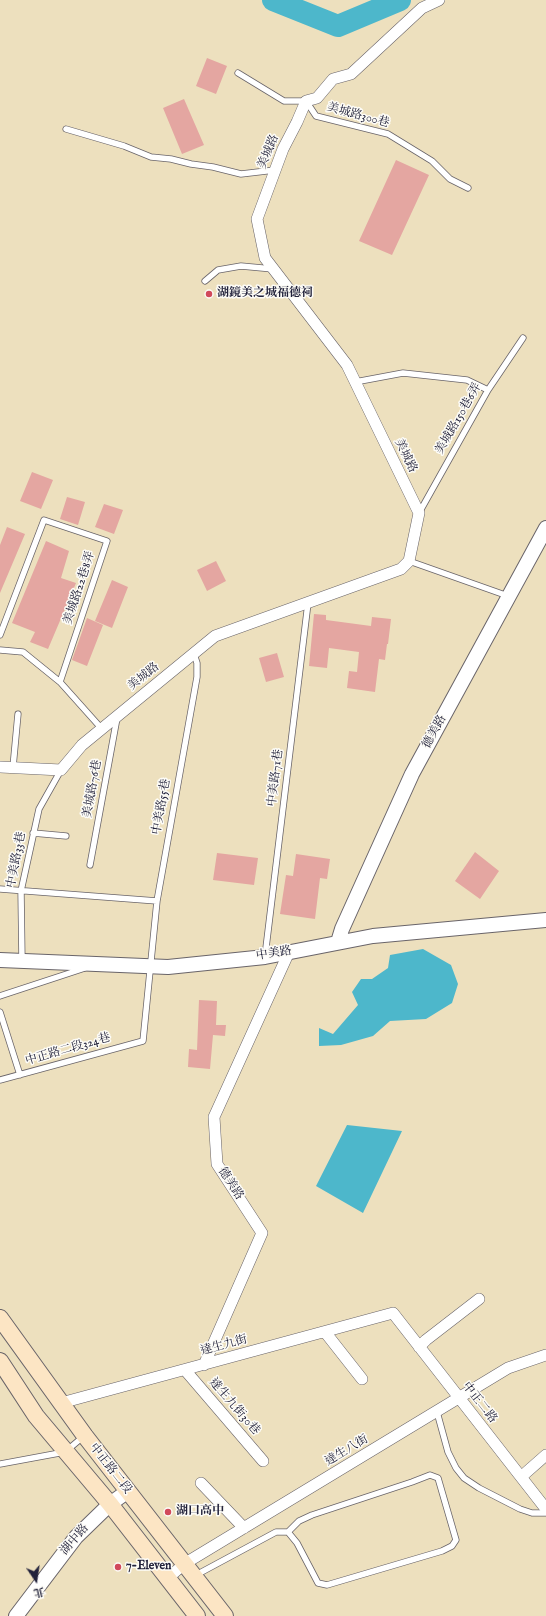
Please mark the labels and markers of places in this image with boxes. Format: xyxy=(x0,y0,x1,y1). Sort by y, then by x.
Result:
place label: 湖鏡美之城福德祠 xyxy=(217,287,313,301)
marker: 湖鏡美之城福德祠 xyxy=(204,289,214,299)
place label: 湖口高中 xyxy=(176,1505,224,1519)
marker: 湖口高中 xyxy=(163,1507,173,1517)
place label: 7-Eleven xyxy=(126,1560,171,1574)
marker: 7-Eleven xyxy=(113,1562,123,1572)

